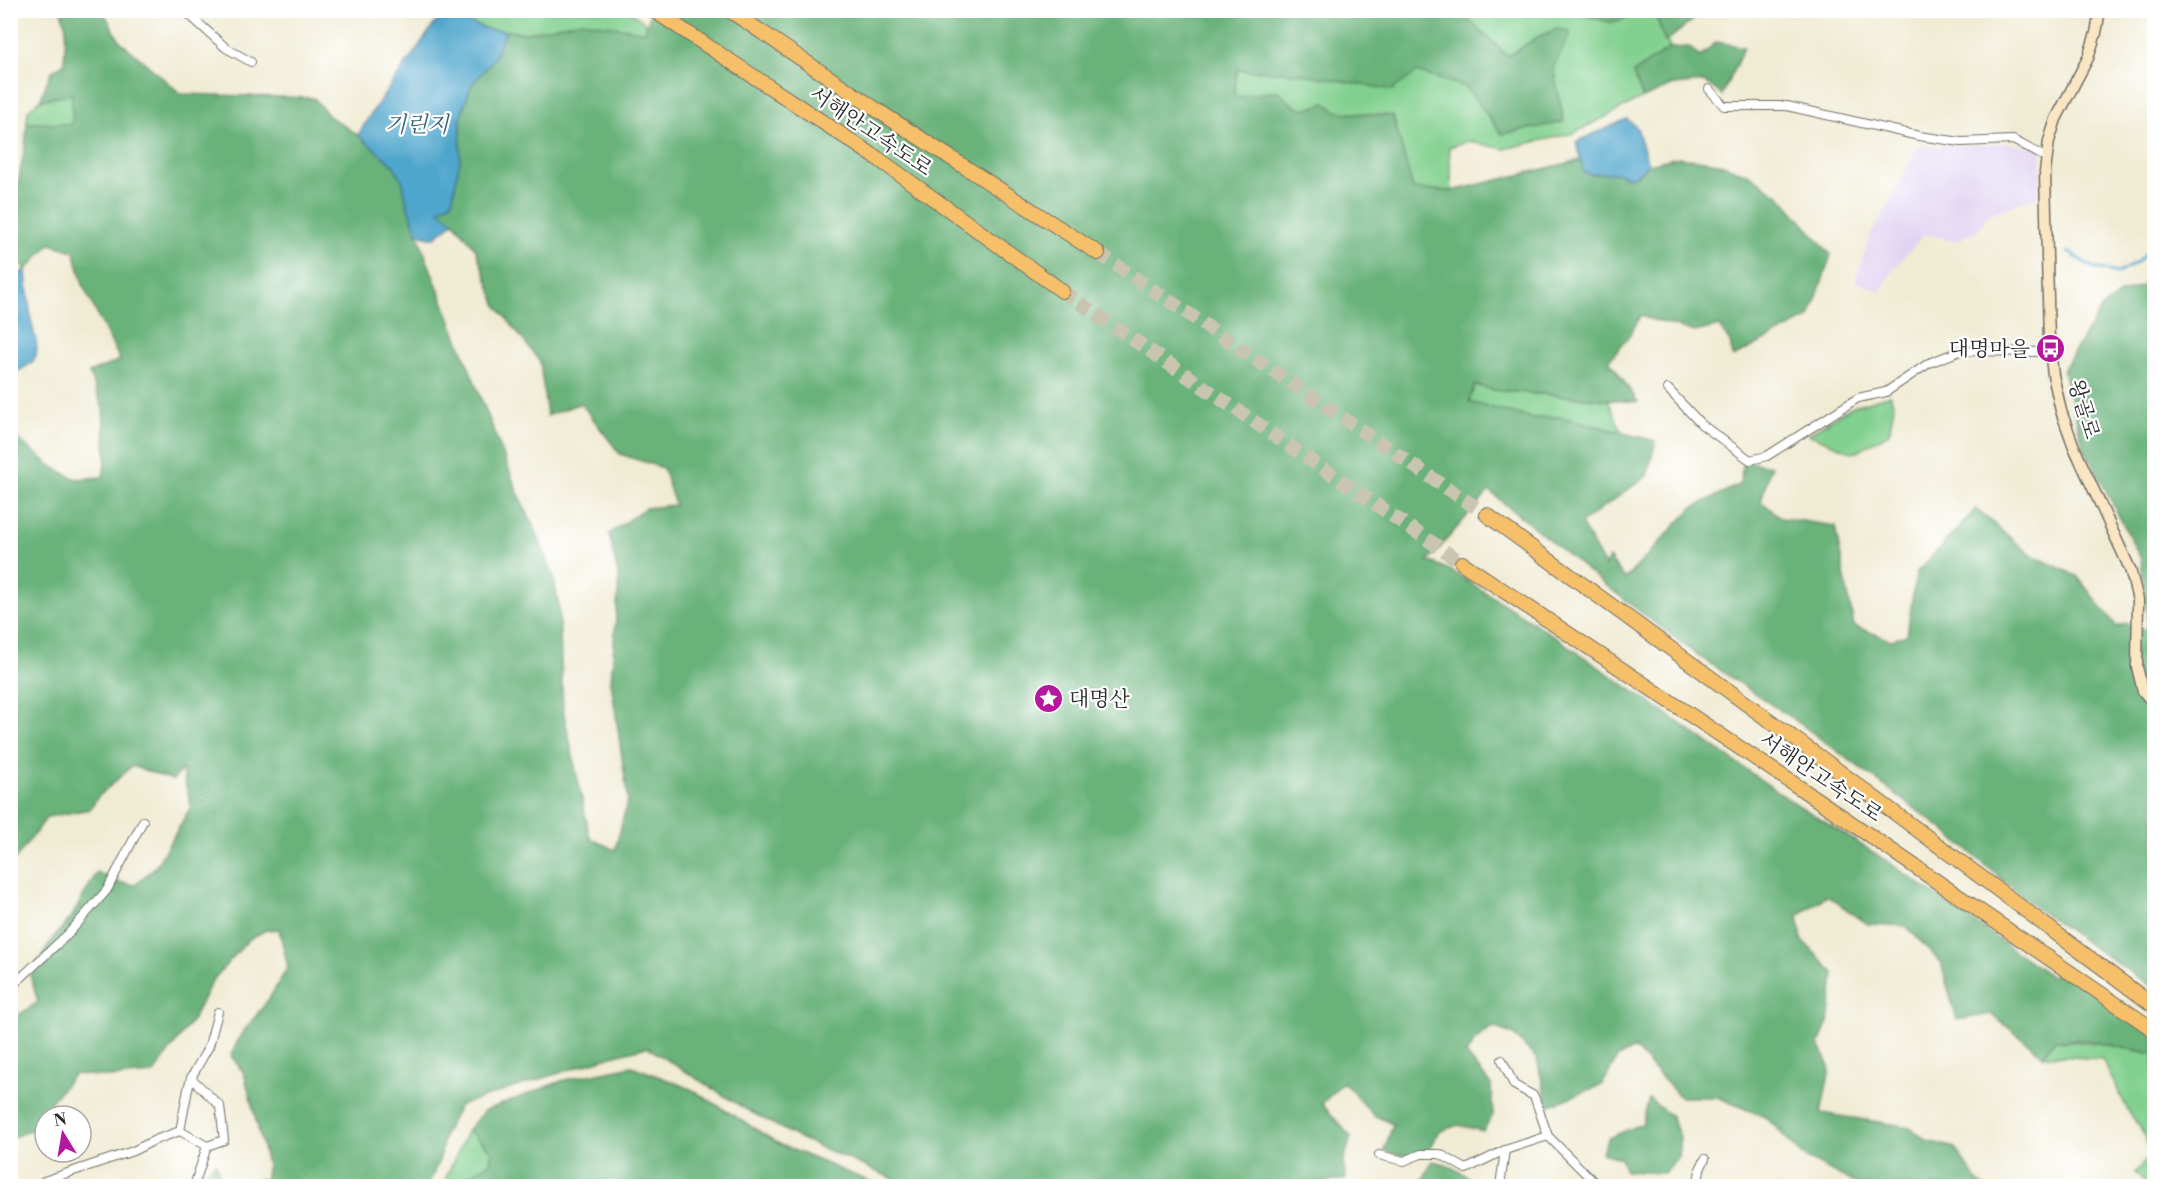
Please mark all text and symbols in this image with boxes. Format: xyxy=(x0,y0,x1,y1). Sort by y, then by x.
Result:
street label: 서해안고속도로 xyxy=(804,81,937,182)
water label: 기린지 xyxy=(385,112,451,139)
bus stop icon: 대명마을 xyxy=(2035,333,2067,365)
place label: 대명마을 xyxy=(1949,337,2030,363)
street label: 왕골로 xyxy=(2062,376,2104,442)
place icon: 대명산 xyxy=(1032,683,1064,715)
place label: 대명산 xyxy=(1069,687,1131,713)
street label: 서해안고속도로 xyxy=(1754,727,1887,828)
north arrow xyxy=(33,1104,93,1164)
text: N xyxy=(52,1109,69,1131)

